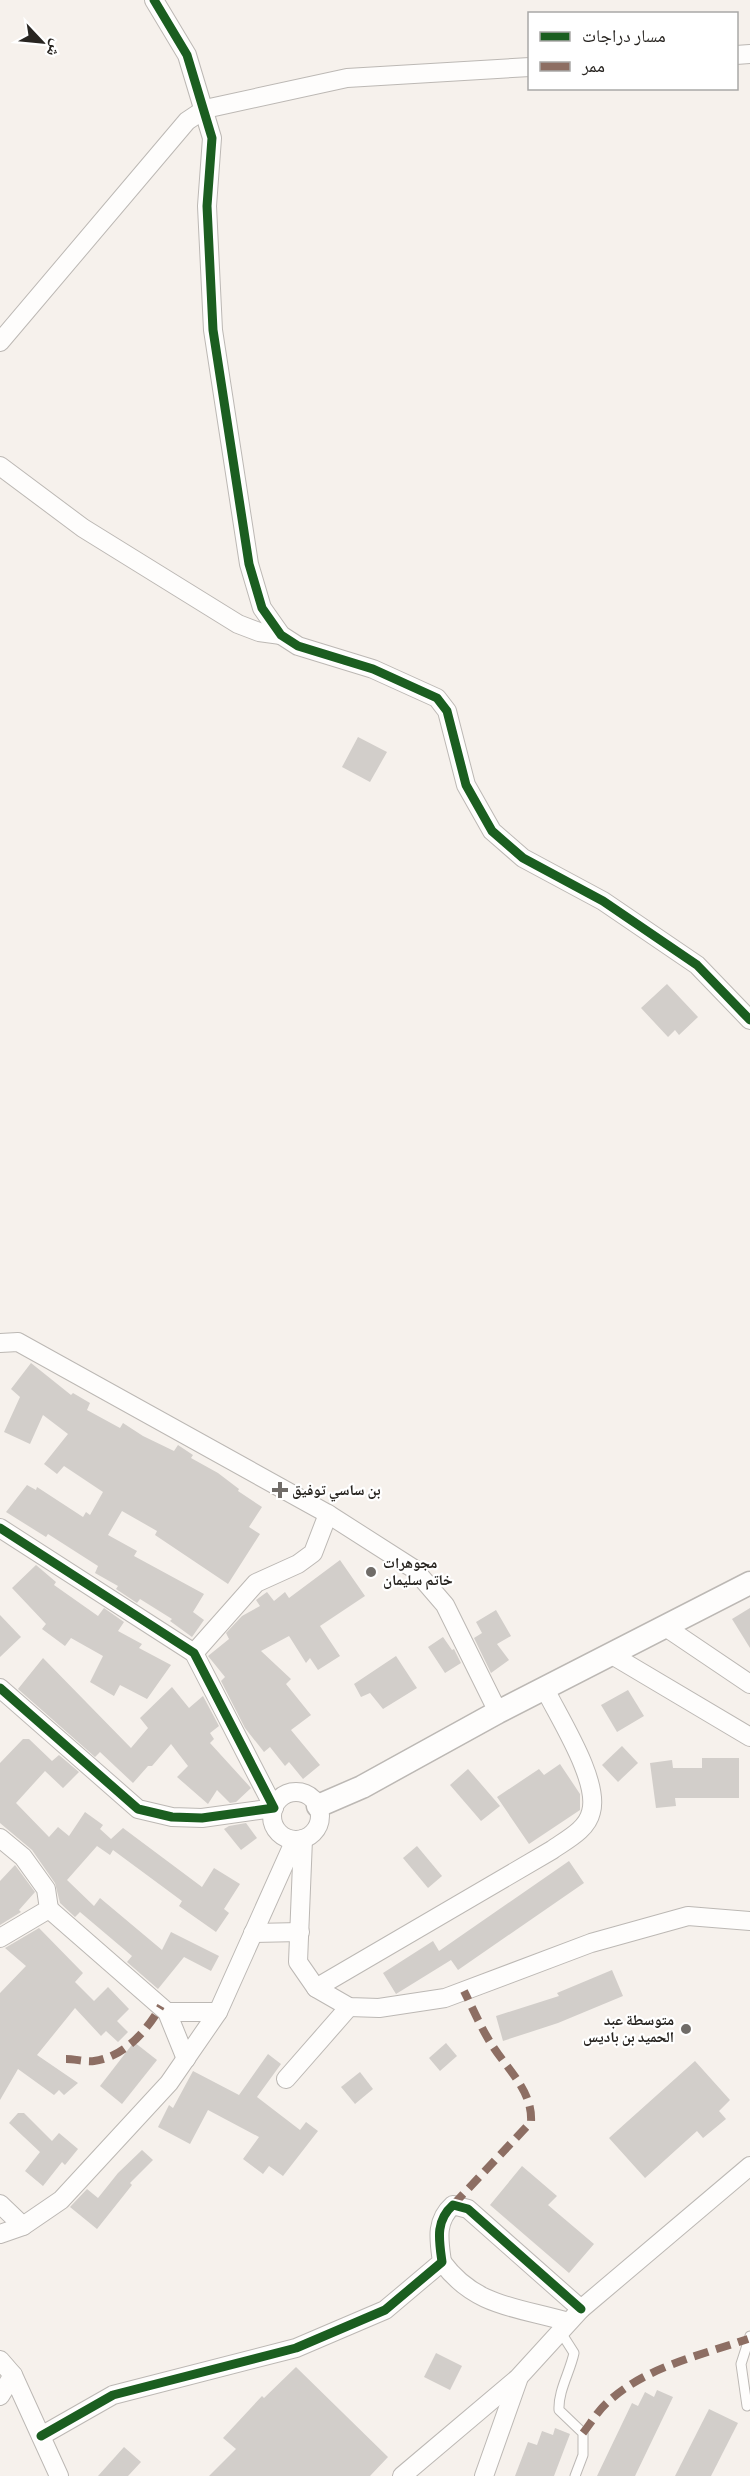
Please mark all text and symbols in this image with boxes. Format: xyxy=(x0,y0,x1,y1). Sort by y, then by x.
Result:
north arrow xyxy=(12,12,72,72)
legend xyxy=(528,12,738,90)
text: مسار دراجات xyxy=(582,23,666,47)
text: ش xyxy=(42,36,69,61)
text: ممر xyxy=(581,53,605,77)
place label: بن ساسي توفيق xyxy=(292,1479,381,1502)
marker: بن ساسي توفيق xyxy=(273,1483,287,1497)
place label: مجوهرات خاتم سليمان xyxy=(383,1552,453,1590)
marker: مجوهرات خاتم سليمان xyxy=(364,1565,378,1579)
place label: متوسطة عبد الحميد بن باديس xyxy=(583,2009,674,2047)
marker: متوسطة عبد الحميد بن باديس xyxy=(679,2022,693,2036)

